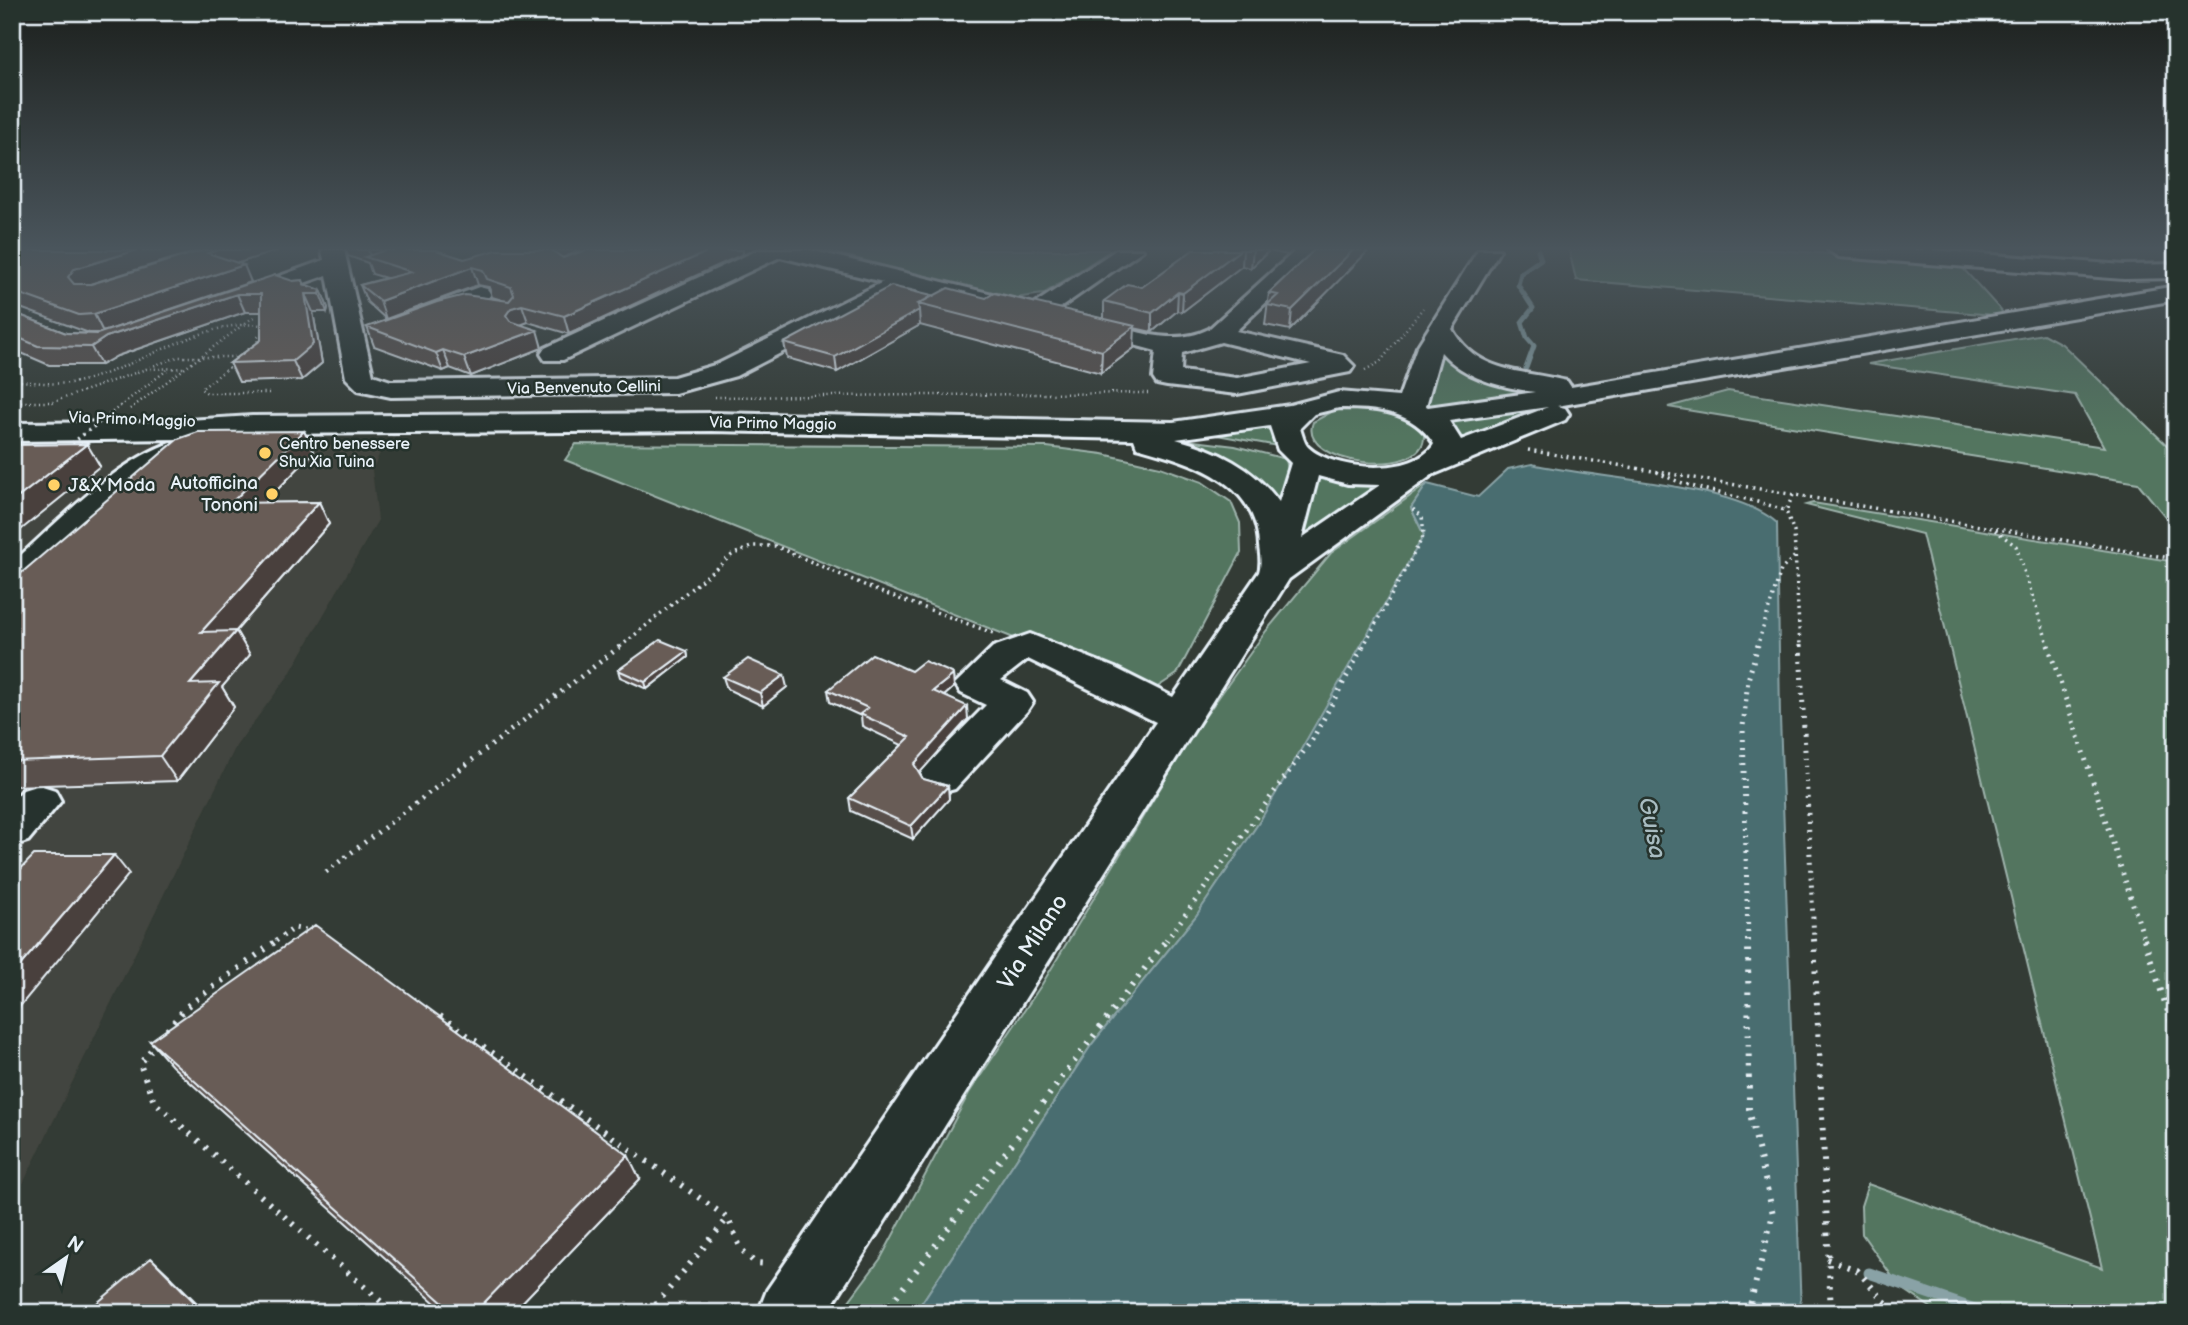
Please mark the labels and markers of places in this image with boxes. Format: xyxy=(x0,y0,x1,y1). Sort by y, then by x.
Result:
place label: Centro benessere Shu Xia Tuina xyxy=(279,435,410,472)
marker: Centro benessere Shu Xia Tuina xyxy=(257,445,273,461)
place label: Autofficina Tononi xyxy=(170,472,258,517)
place label: J&X Moda xyxy=(68,474,156,497)
marker: J&X Moda xyxy=(46,477,62,493)
marker: Autofficina Tononi xyxy=(264,486,280,502)

